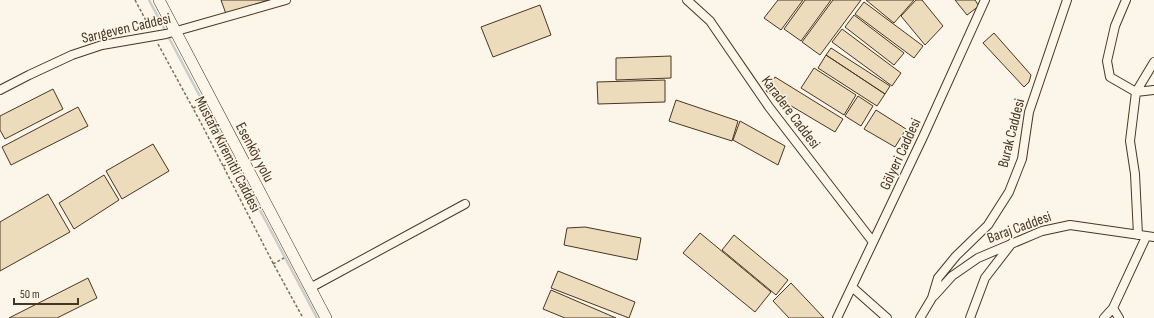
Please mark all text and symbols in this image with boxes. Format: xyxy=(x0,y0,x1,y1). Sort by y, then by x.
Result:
street label: Sarıgeven Caddesi xyxy=(80,9,173,48)
street label: Karadere Caddesi xyxy=(757,72,824,153)
street label: Mustafa Kiremitli Caddesi xyxy=(190,93,265,216)
street label: Burak Caddesi xyxy=(994,96,1029,170)
street label: Gölyeri Caddesi xyxy=(876,115,925,193)
street label: Esenköy yolu xyxy=(231,119,278,185)
street label: Baraj Caddesi xyxy=(984,207,1054,248)
scale bar xyxy=(14,280,78,306)
text: 50 m xyxy=(20,287,40,302)

